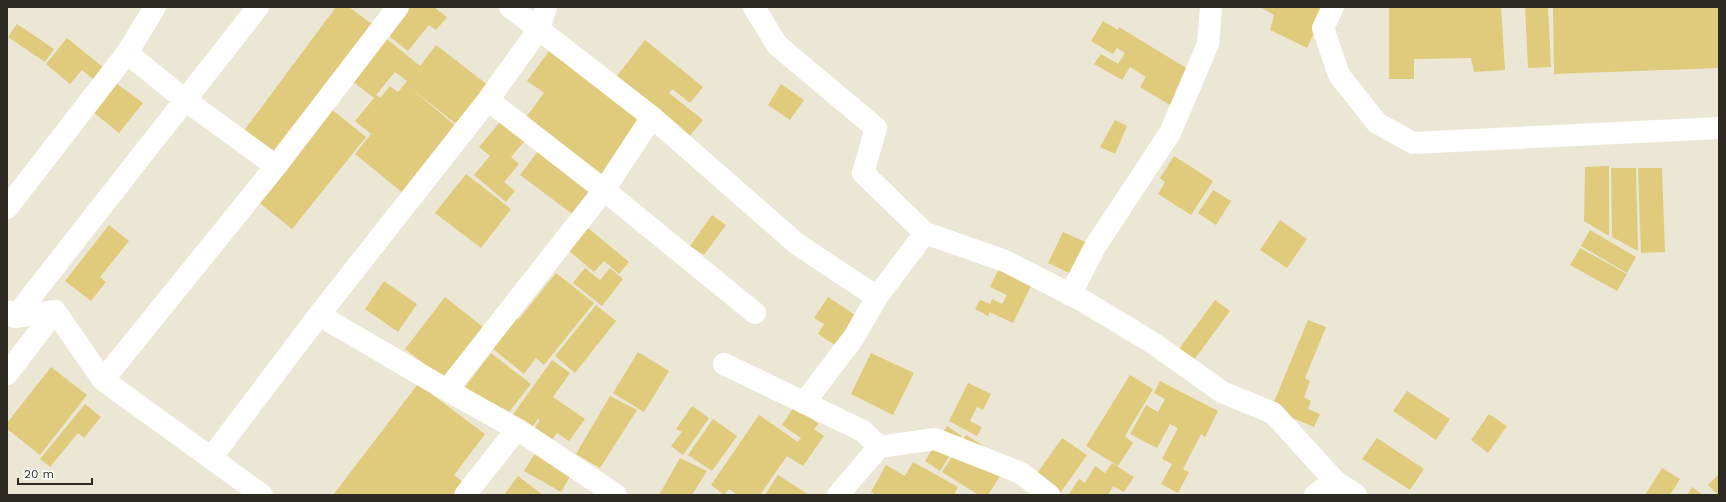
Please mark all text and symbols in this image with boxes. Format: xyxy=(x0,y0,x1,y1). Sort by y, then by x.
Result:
scale bar xyxy=(18,460,92,486)
text: 20 m xyxy=(24,467,54,481)

